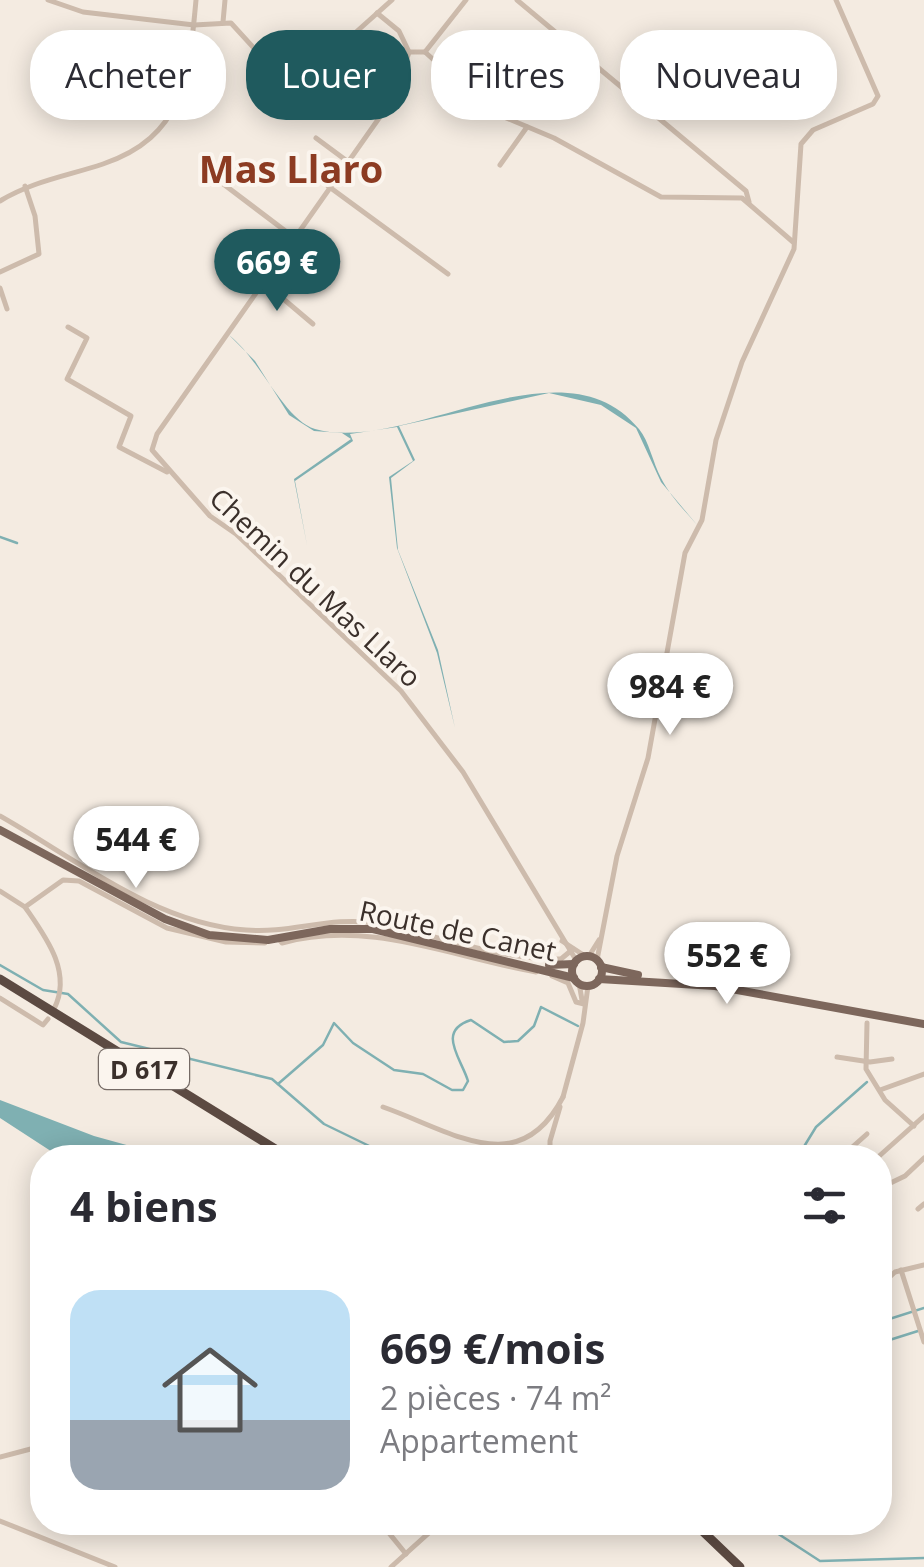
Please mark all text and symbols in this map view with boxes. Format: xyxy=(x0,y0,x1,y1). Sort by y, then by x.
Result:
chip: Acheter xyxy=(30,30,226,120)
chip: Louer xyxy=(246,30,411,120)
chip: Filtres xyxy=(431,30,600,120)
chip: Nouveau xyxy=(620,30,837,120)
district label: Mas Llaro xyxy=(199,142,383,194)
pin: 669 € xyxy=(207,229,347,314)
text: 669 € xyxy=(236,240,318,283)
street label: Chemin du Mas Llaro xyxy=(202,479,430,695)
pin: 984 € xyxy=(600,653,740,738)
text: 984 € xyxy=(629,664,711,707)
pin: 544 € xyxy=(66,806,206,891)
text: 544 € xyxy=(95,817,177,860)
street label: Route de Canet xyxy=(356,891,560,969)
pin: 552 € xyxy=(657,922,797,1007)
text: 552 € xyxy=(686,933,768,976)
road number: D 617 xyxy=(99,1049,189,1089)
text: 4 biens xyxy=(70,1177,218,1234)
icon: filters xyxy=(797,1178,852,1233)
text: 669 €/mois xyxy=(380,1319,605,1376)
icon: home xyxy=(150,1330,270,1450)
text: 2 pièces · 74 m² xyxy=(380,1376,611,1419)
text: Appartement xyxy=(380,1419,578,1462)

